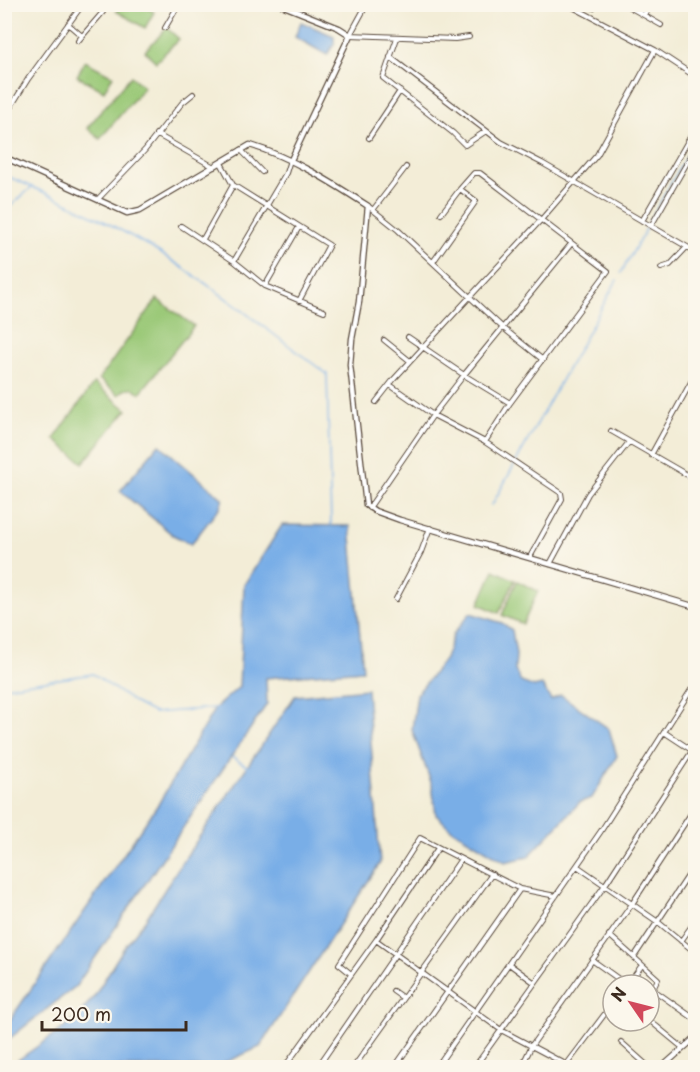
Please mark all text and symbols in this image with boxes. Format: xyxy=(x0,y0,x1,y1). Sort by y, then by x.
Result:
north arrow xyxy=(601,973,661,1033)
text: N xyxy=(604,982,631,1006)
scale bar xyxy=(42,994,186,1032)
text: 200 m xyxy=(51,1000,111,1027)

